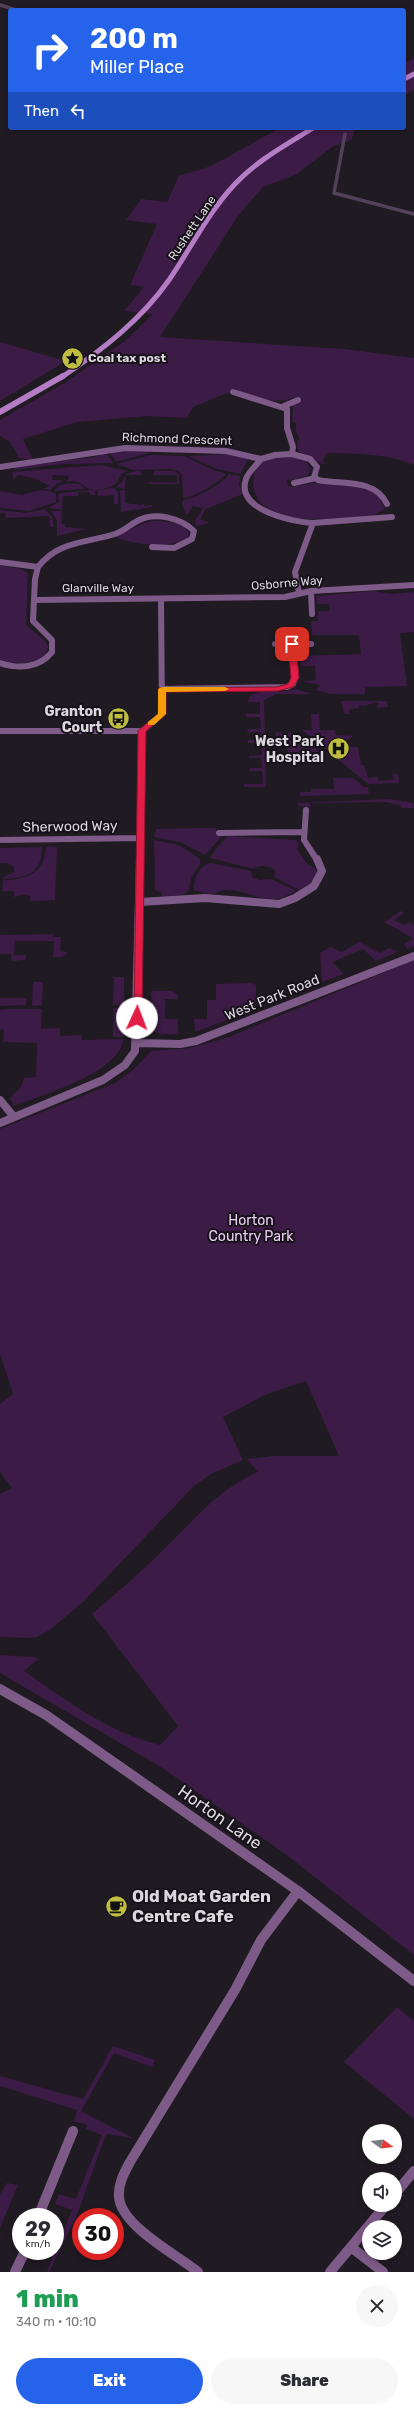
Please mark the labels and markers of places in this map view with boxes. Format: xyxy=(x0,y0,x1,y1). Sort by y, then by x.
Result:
place icon: Coal tax post xyxy=(59,345,85,371)
place label: Coal tax post xyxy=(88,351,166,365)
pin xyxy=(275,627,309,661)
place label: Granton Court xyxy=(44,703,102,736)
bus stop icon: Granton Court xyxy=(105,706,131,732)
place label: West Park Hospital xyxy=(255,733,325,766)
hospital icon: West Park Hospital xyxy=(326,736,352,762)
place label: Old Moat Garden Centre Cafe xyxy=(132,1886,271,1926)
cafe icon: Old Moat Garden Centre Cafe xyxy=(104,1893,130,1919)

